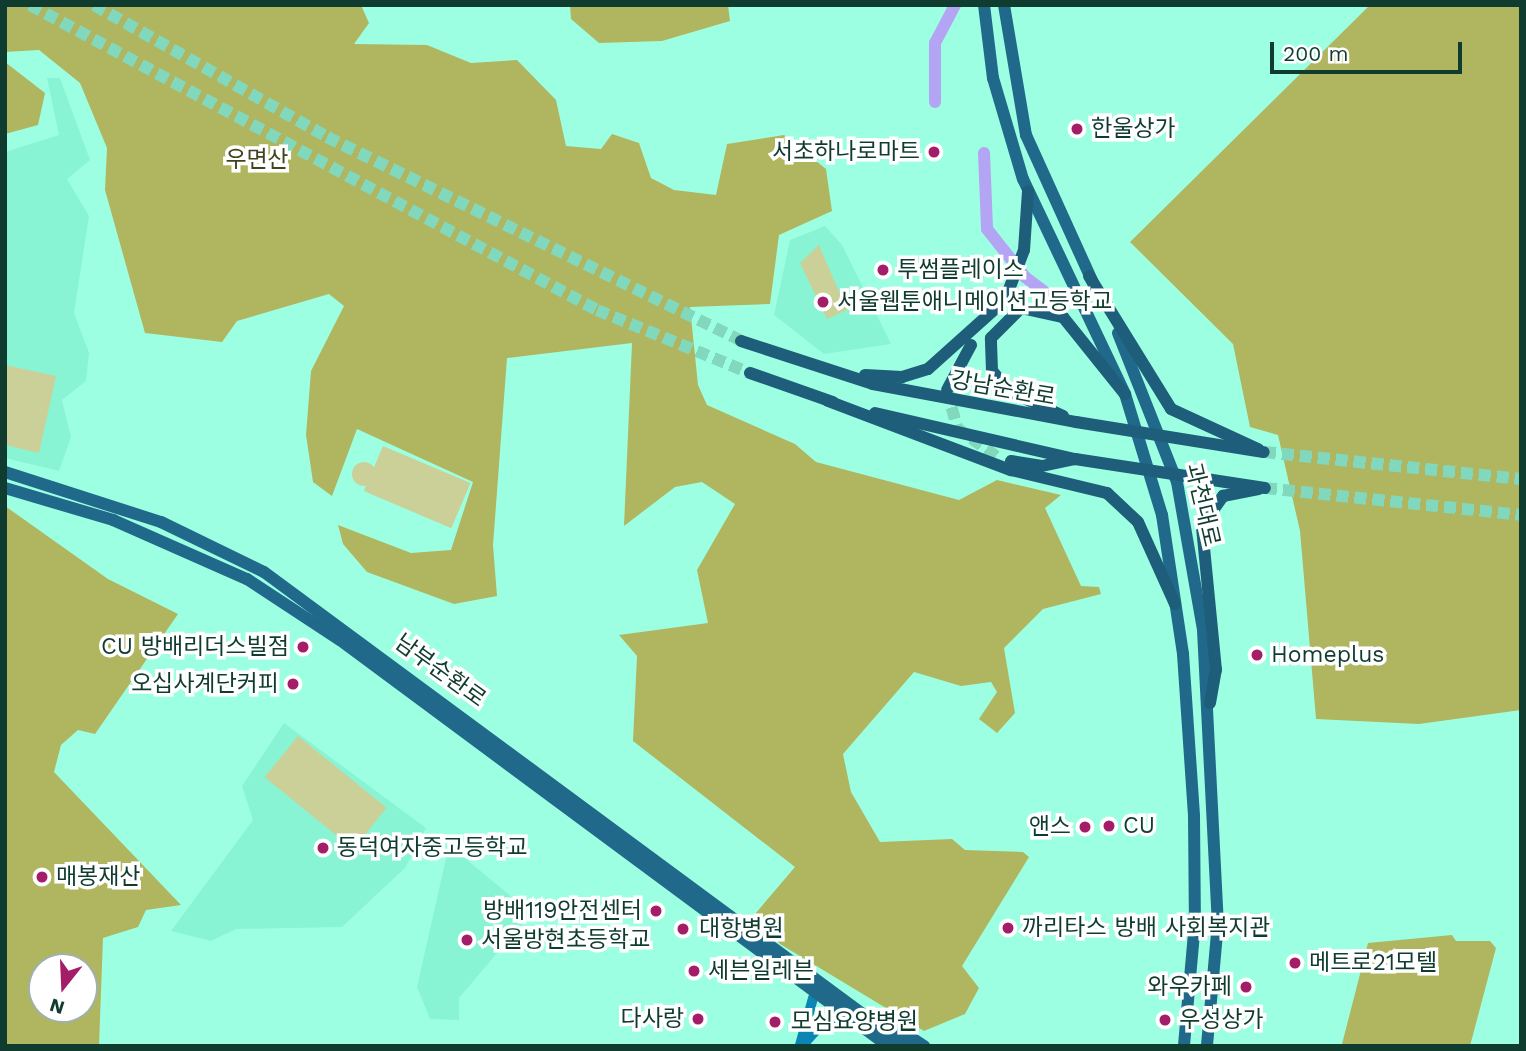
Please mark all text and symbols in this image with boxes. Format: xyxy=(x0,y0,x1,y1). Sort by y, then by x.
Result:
scale bar xyxy=(1274,28,1466,72)
text: 200 m xyxy=(1283,41,1349,66)
place label: 한울상가 xyxy=(1091,115,1176,143)
marker: 한울상가 xyxy=(1069,121,1085,137)
place label: 서초하나로마트 xyxy=(772,138,920,166)
marker: 서초하나로마트 xyxy=(926,144,942,160)
park label: 우면산 xyxy=(225,146,289,174)
place label: 투썸플레이스 xyxy=(897,256,1024,284)
marker: 투썸플레이스 xyxy=(875,262,891,278)
place label: 서울웹툰애니메이션고등학교 xyxy=(837,288,1112,316)
marker: 서울웹툰애니메이션고등학교 xyxy=(815,294,831,310)
street label: 강남순환로 xyxy=(949,366,1057,412)
street label: 과천대로 xyxy=(1179,461,1225,549)
street label: 남부순환로 xyxy=(389,629,491,713)
place label: CU 방배리더스빌점 xyxy=(101,633,289,661)
marker: CU 방배리더스빌점 xyxy=(295,639,311,655)
place label: Homeplus xyxy=(1271,641,1384,669)
marker: Homeplus xyxy=(1249,647,1265,663)
place label: 오십사계단커피 xyxy=(131,670,279,698)
marker: 오십사계단커피 xyxy=(285,676,301,692)
place label: CU xyxy=(1123,812,1155,840)
place label: 앤스 xyxy=(1029,813,1071,841)
marker: CU xyxy=(1101,818,1117,834)
marker: 앤스 xyxy=(1077,819,1093,835)
place label: 동덕여자중고등학교 xyxy=(337,834,527,862)
marker: 동덕여자중고등학교 xyxy=(315,840,331,856)
place label: 매봉재산 xyxy=(56,863,141,891)
marker: 매봉재산 xyxy=(34,869,50,885)
place label: 방배119안전센터 xyxy=(483,897,642,925)
marker: 방배119안전센터 xyxy=(648,903,664,919)
place label: 까리타스 방배 사회복지관 xyxy=(1022,914,1270,942)
place label: 대항병원 xyxy=(699,915,784,943)
marker: 대항병원 xyxy=(673,919,693,939)
marker: 까리타스 방배 사회복지관 xyxy=(1000,920,1016,936)
place label: 서울방현초등학교 xyxy=(481,926,650,954)
marker: 서울방현초등학교 xyxy=(459,932,475,948)
place label: 메트로21모텔 xyxy=(1309,949,1437,977)
north arrow xyxy=(28,953,98,1023)
marker: 메트로21모텔 xyxy=(1287,955,1303,971)
place label: 세븐일레븐 xyxy=(708,957,814,985)
marker: 세븐일레븐 xyxy=(686,963,702,979)
place label: 와우카페 xyxy=(1147,973,1232,1001)
marker: 와우카페 xyxy=(1238,979,1254,995)
text: N xyxy=(47,993,67,1020)
place label: 다사랑 xyxy=(621,1005,684,1033)
place label: 우성상가 xyxy=(1179,1006,1264,1034)
place label: 모심요양병원 xyxy=(791,1008,918,1036)
marker: 다사랑 xyxy=(690,1011,706,1027)
marker: 모심요양병원 xyxy=(765,1012,785,1032)
marker: 우성상가 xyxy=(1157,1012,1173,1028)

